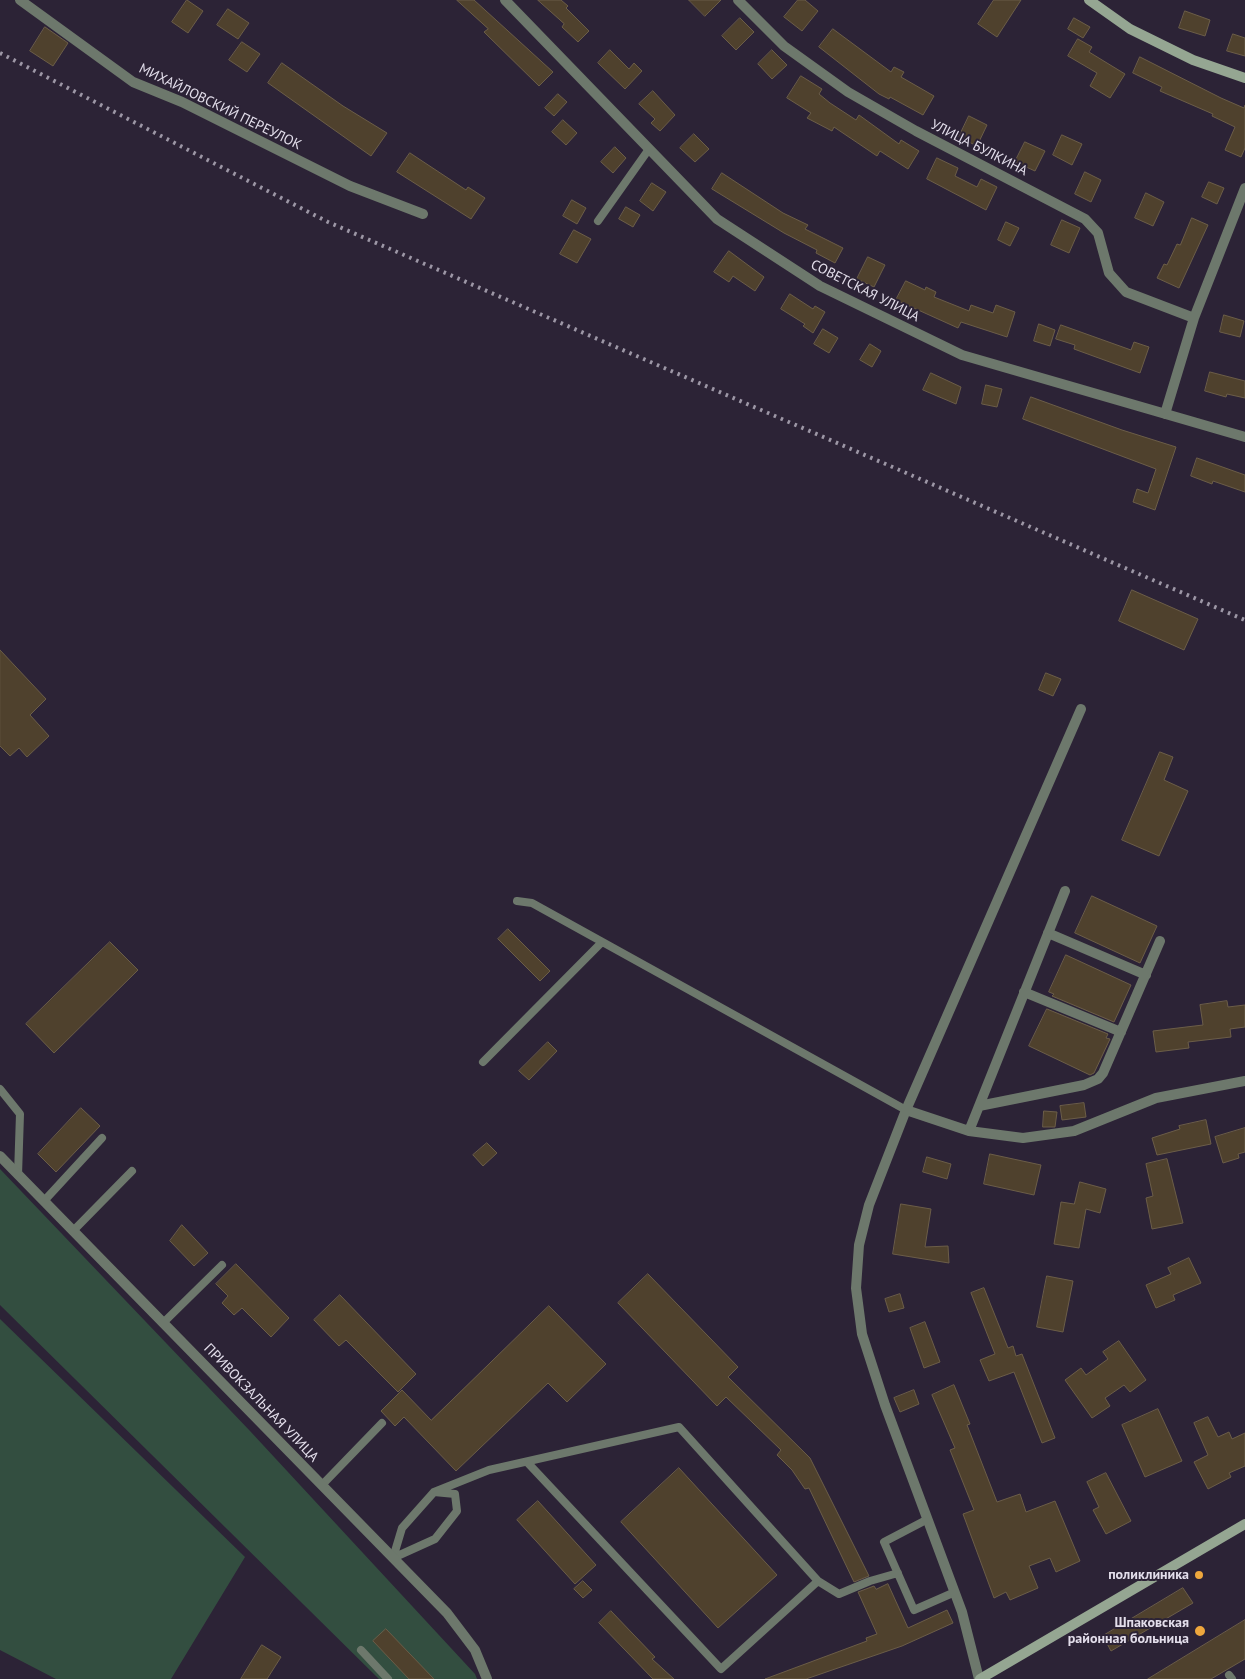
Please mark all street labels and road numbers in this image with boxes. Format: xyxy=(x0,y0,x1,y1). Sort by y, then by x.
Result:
street label: МИХАЙЛОВСКИЙ ПЕРЕУЛОК xyxy=(136,60,304,154)
street label: УЛИЦА БУЛКИНА xyxy=(928,116,1030,180)
street label: СОВЕТСКАЯ УЛИЦА xyxy=(808,256,922,326)
street label: ПРИВОКЗАЛЬНАЯ УЛИЦА xyxy=(200,1340,322,1466)

